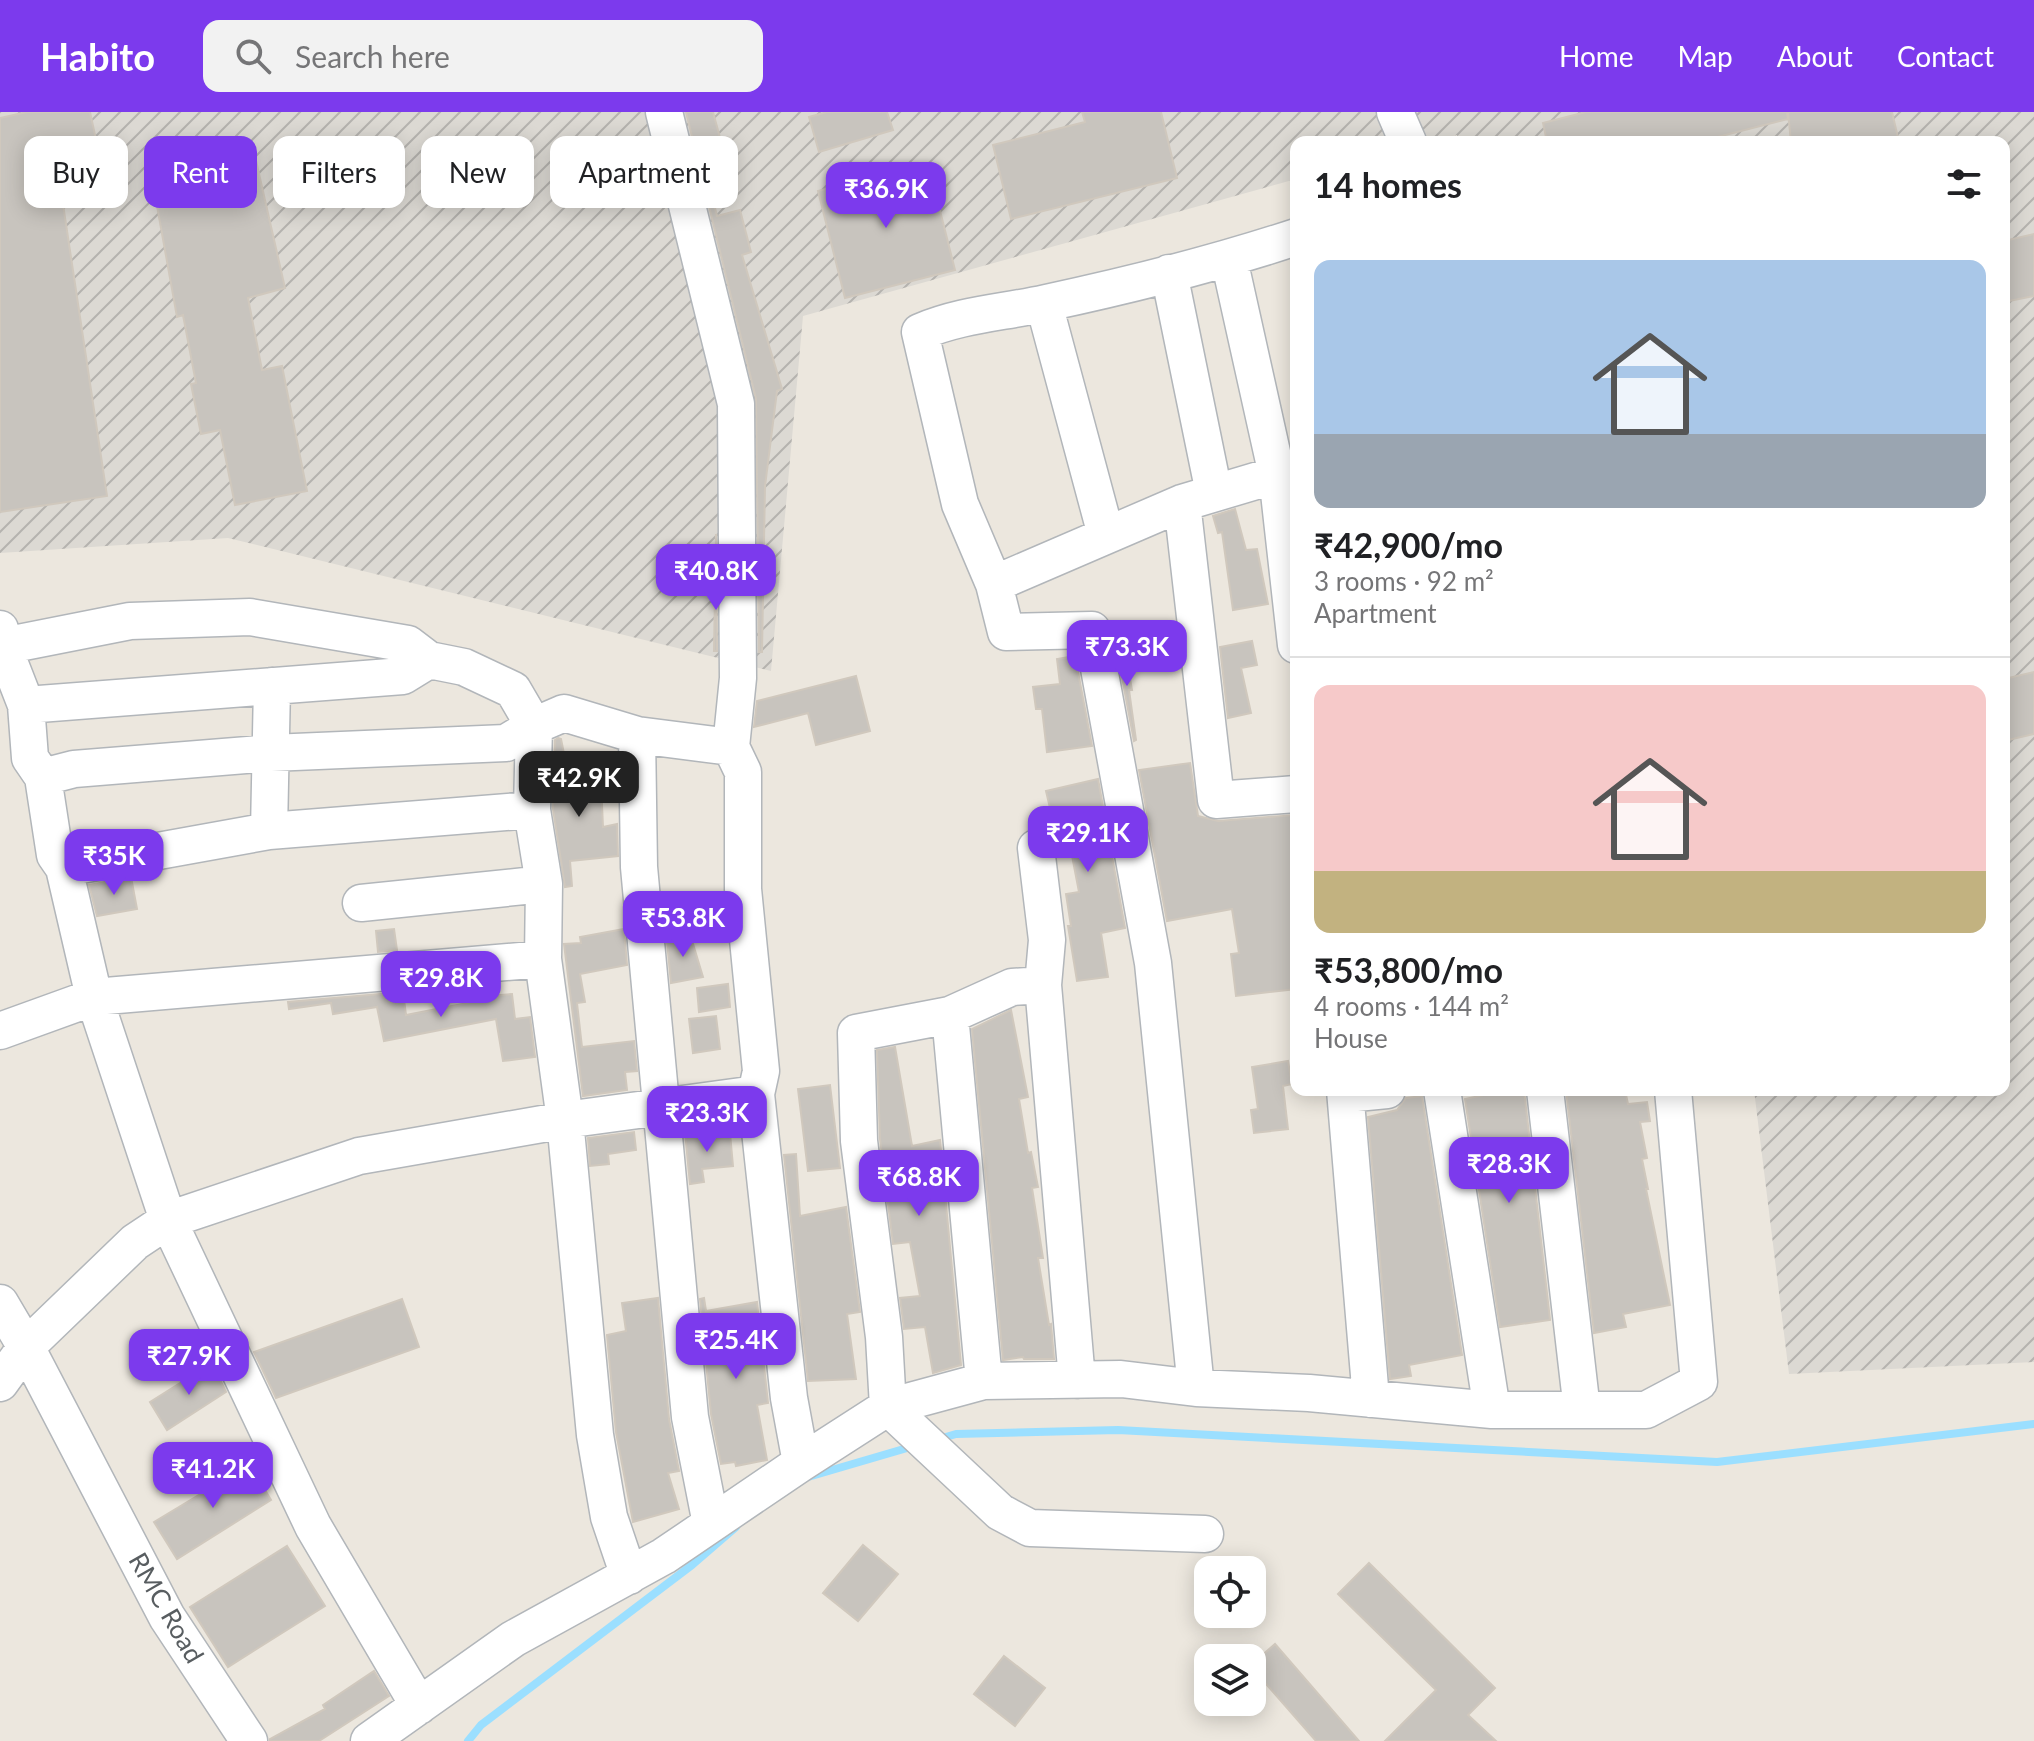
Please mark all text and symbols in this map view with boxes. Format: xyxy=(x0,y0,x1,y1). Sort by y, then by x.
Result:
search box xyxy=(203,20,763,92)
text: Habito xyxy=(40,33,155,79)
icon: search xyxy=(231,34,275,78)
text: Search here xyxy=(295,38,450,74)
text: Home xyxy=(1559,39,1634,73)
text: Map xyxy=(1678,39,1733,73)
text: About xyxy=(1777,39,1853,73)
text: Contact xyxy=(1897,39,1994,73)
chip: Buy xyxy=(24,136,128,208)
chip: Rent xyxy=(144,136,257,208)
chip: Filters xyxy=(273,136,405,208)
chip: New xyxy=(421,136,534,208)
chip: Apartment xyxy=(550,136,738,208)
pin: ₹36.9K xyxy=(821,162,951,230)
icon: filters xyxy=(1942,162,1986,206)
text: 14 homes xyxy=(1314,164,1462,205)
text: ₹36.9K xyxy=(844,172,928,204)
icon: home xyxy=(1578,312,1722,456)
text: ₹42,900/mo xyxy=(1314,524,1503,565)
pin: ₹40.8K xyxy=(651,544,781,612)
text: ₹40.8K xyxy=(674,554,758,586)
text: 3 rooms · 92 m² xyxy=(1314,565,1494,597)
text: Apartment xyxy=(1314,597,1437,629)
pin: ₹73.3K xyxy=(1062,620,1192,688)
text: ₹73.3K xyxy=(1085,630,1169,662)
icon: home xyxy=(1578,737,1722,881)
pin: ₹42.9K xyxy=(514,751,644,819)
text: ₹42.9K xyxy=(537,761,621,793)
pin: ₹29.1K xyxy=(1023,806,1153,874)
text: ₹29.1K xyxy=(1046,816,1130,848)
pin: ₹35K xyxy=(67,829,161,897)
text: ₹35K xyxy=(82,839,146,871)
pin: ₹53.8K xyxy=(618,891,748,959)
text: ₹53.8K xyxy=(641,901,725,933)
text: ₹53,800/mo xyxy=(1314,949,1503,990)
pin: ₹29.8K xyxy=(376,951,506,1019)
text: ₹29.8K xyxy=(399,961,483,993)
text: 4 rooms · 144 m² xyxy=(1314,990,1509,1022)
text: House xyxy=(1314,1022,1388,1054)
pin: ₹23.3K xyxy=(642,1086,772,1154)
text: ₹23.3K xyxy=(665,1096,749,1128)
pin: ₹28.3K xyxy=(1444,1137,1574,1205)
text: ₹28.3K xyxy=(1467,1147,1551,1179)
pin: ₹68.8K xyxy=(854,1150,984,1218)
text: ₹68.8K xyxy=(877,1160,961,1192)
pin: ₹25.4K xyxy=(671,1313,801,1381)
text: ₹25.4K xyxy=(694,1323,778,1355)
pin: ₹27.9K xyxy=(124,1329,254,1397)
text: ₹27.9K xyxy=(147,1339,231,1371)
pin: ₹41.2K xyxy=(148,1442,278,1510)
text: ₹41.2K xyxy=(171,1452,255,1484)
street label: RMC Road xyxy=(122,1547,211,1668)
map controls xyxy=(1194,1556,1266,1716)
button: locate xyxy=(1194,1556,1266,1628)
button: layers xyxy=(1194,1644,1266,1716)

